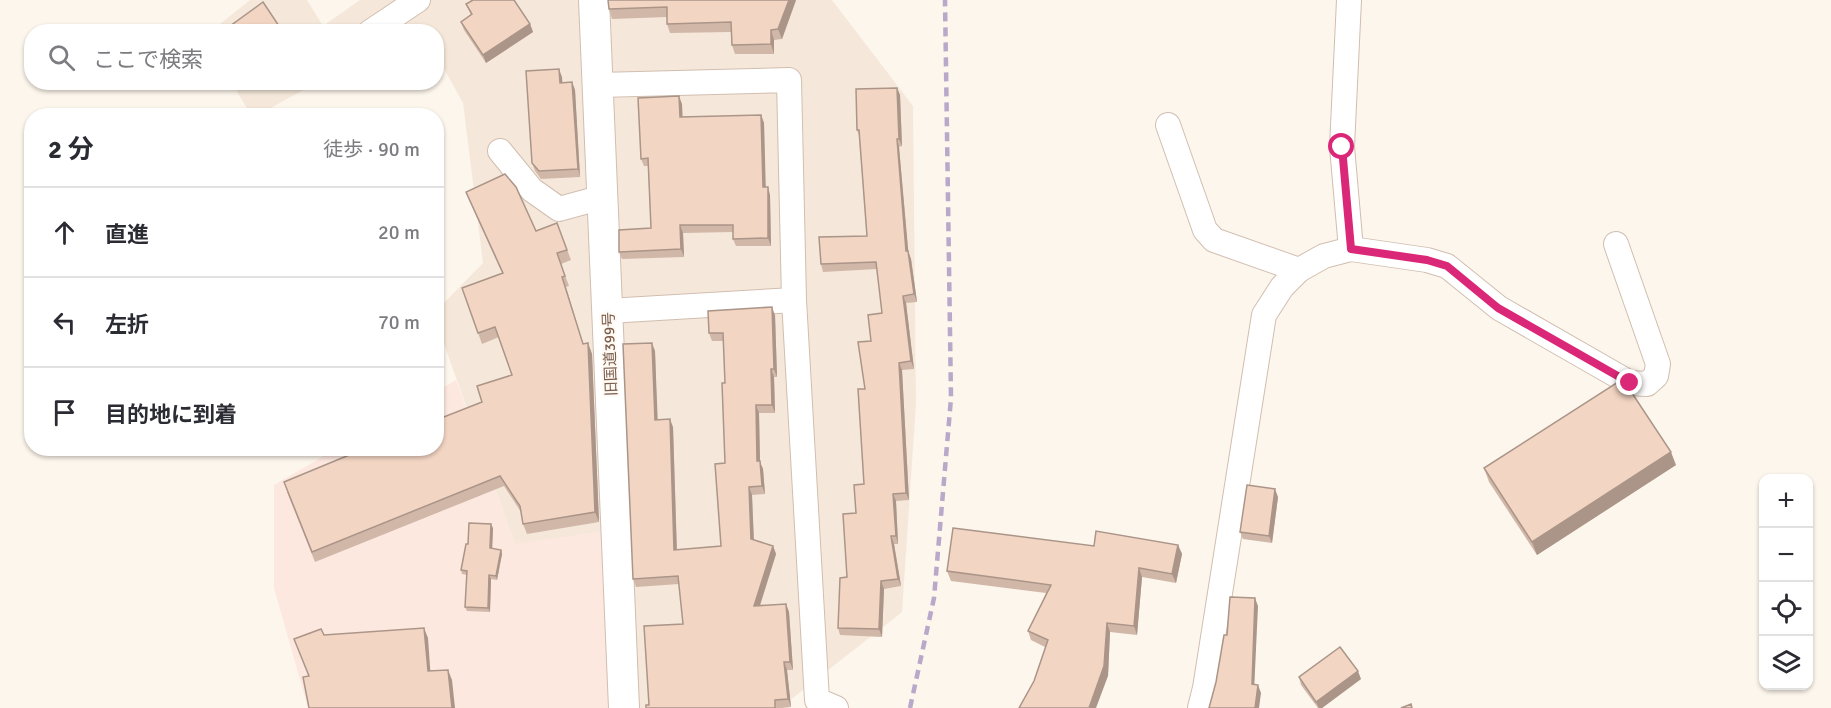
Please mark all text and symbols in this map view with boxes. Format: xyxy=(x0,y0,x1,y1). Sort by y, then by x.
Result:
search box xyxy=(24,24,444,90)
icon: search xyxy=(45,41,78,74)
text: ここで検索 xyxy=(93,46,203,73)
route start xyxy=(1328,133,1354,159)
text: 2 分 xyxy=(48,134,94,166)
text: 徒歩 · 90 m xyxy=(323,137,420,162)
icon: ahead xyxy=(48,216,81,249)
text: 20 m xyxy=(378,220,420,245)
text: 直進 xyxy=(105,221,149,248)
icon: left xyxy=(48,306,81,339)
text: 70 m xyxy=(378,310,420,335)
text: 左折 xyxy=(105,311,149,338)
street label: 旧国道399号 xyxy=(600,312,620,396)
route end xyxy=(1616,369,1642,395)
icon: arrive xyxy=(48,396,81,429)
text: 目的地に到着 xyxy=(105,401,237,428)
map controls xyxy=(1759,474,1813,690)
button: + xyxy=(1759,474,1813,528)
button: − xyxy=(1759,528,1813,582)
button: locate xyxy=(1759,582,1813,636)
button: layers xyxy=(1759,636,1813,690)

